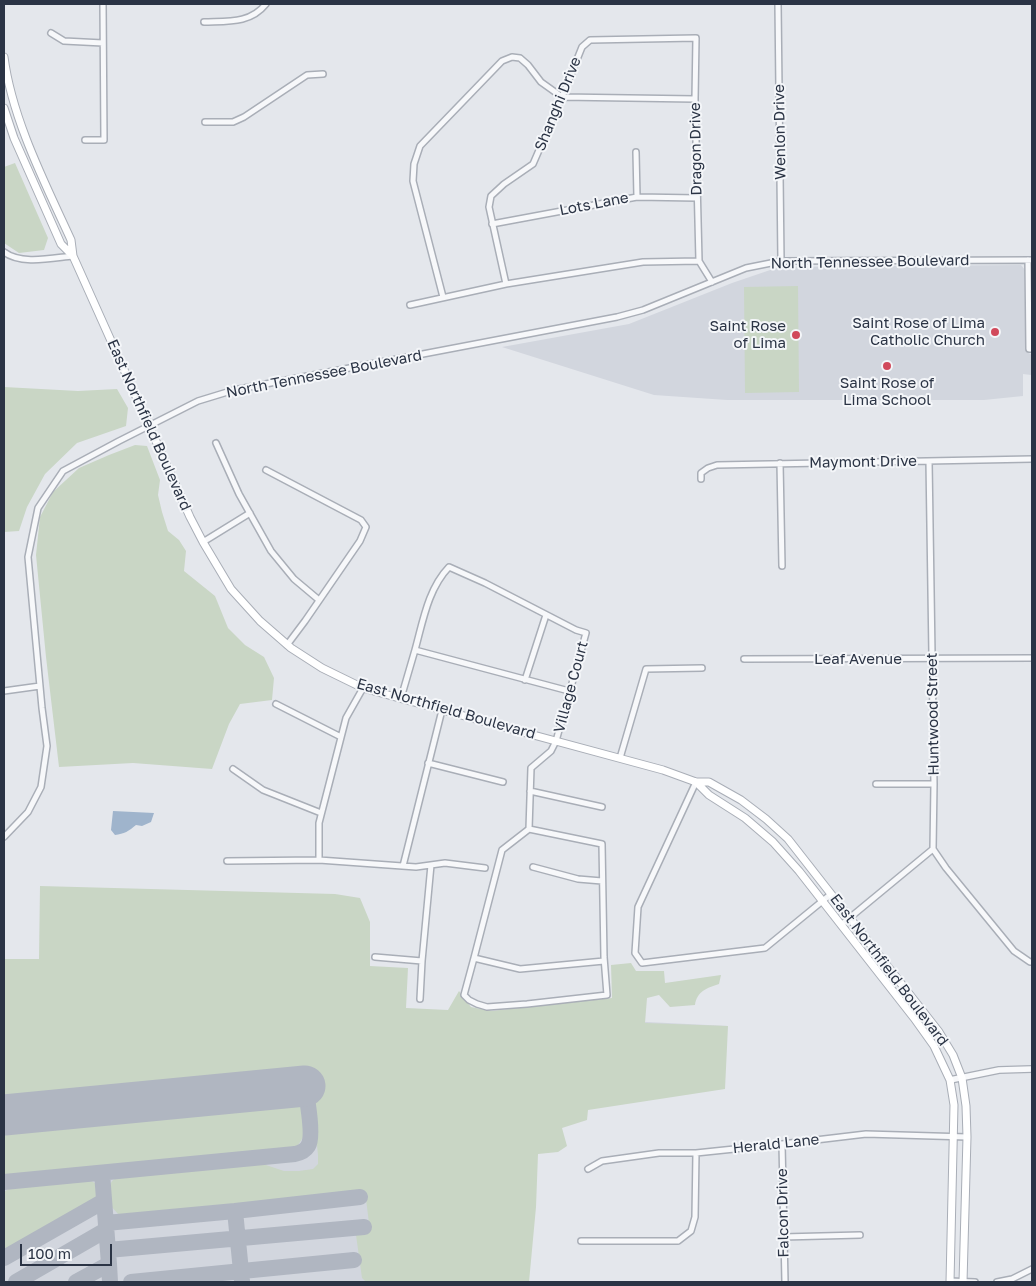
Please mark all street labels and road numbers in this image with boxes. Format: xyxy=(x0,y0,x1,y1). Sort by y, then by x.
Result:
street label: Shanghi Drive xyxy=(531,54,585,154)
street label: Wenlon Drive xyxy=(770,84,790,180)
street label: Dragon Drive xyxy=(686,102,706,196)
street label: Lots Lane xyxy=(558,188,630,220)
street label: North Tennessee Boulevard xyxy=(770,251,970,273)
street label: East Northfield Boulevard xyxy=(103,337,195,513)
street label: North Tennessee Boulevard xyxy=(225,346,423,402)
street label: Maymont Drive xyxy=(809,452,917,472)
street label: Village Court xyxy=(550,639,592,735)
street label: Leaf Avenue xyxy=(814,650,902,668)
street label: Huntwood Street xyxy=(923,652,943,776)
street label: East Northfield Boulevard xyxy=(354,675,538,743)
street label: East Northfield Boulevard xyxy=(826,891,952,1049)
street label: Herald Lane xyxy=(732,1131,820,1157)
street label: Falcon Drive xyxy=(773,1168,793,1258)

